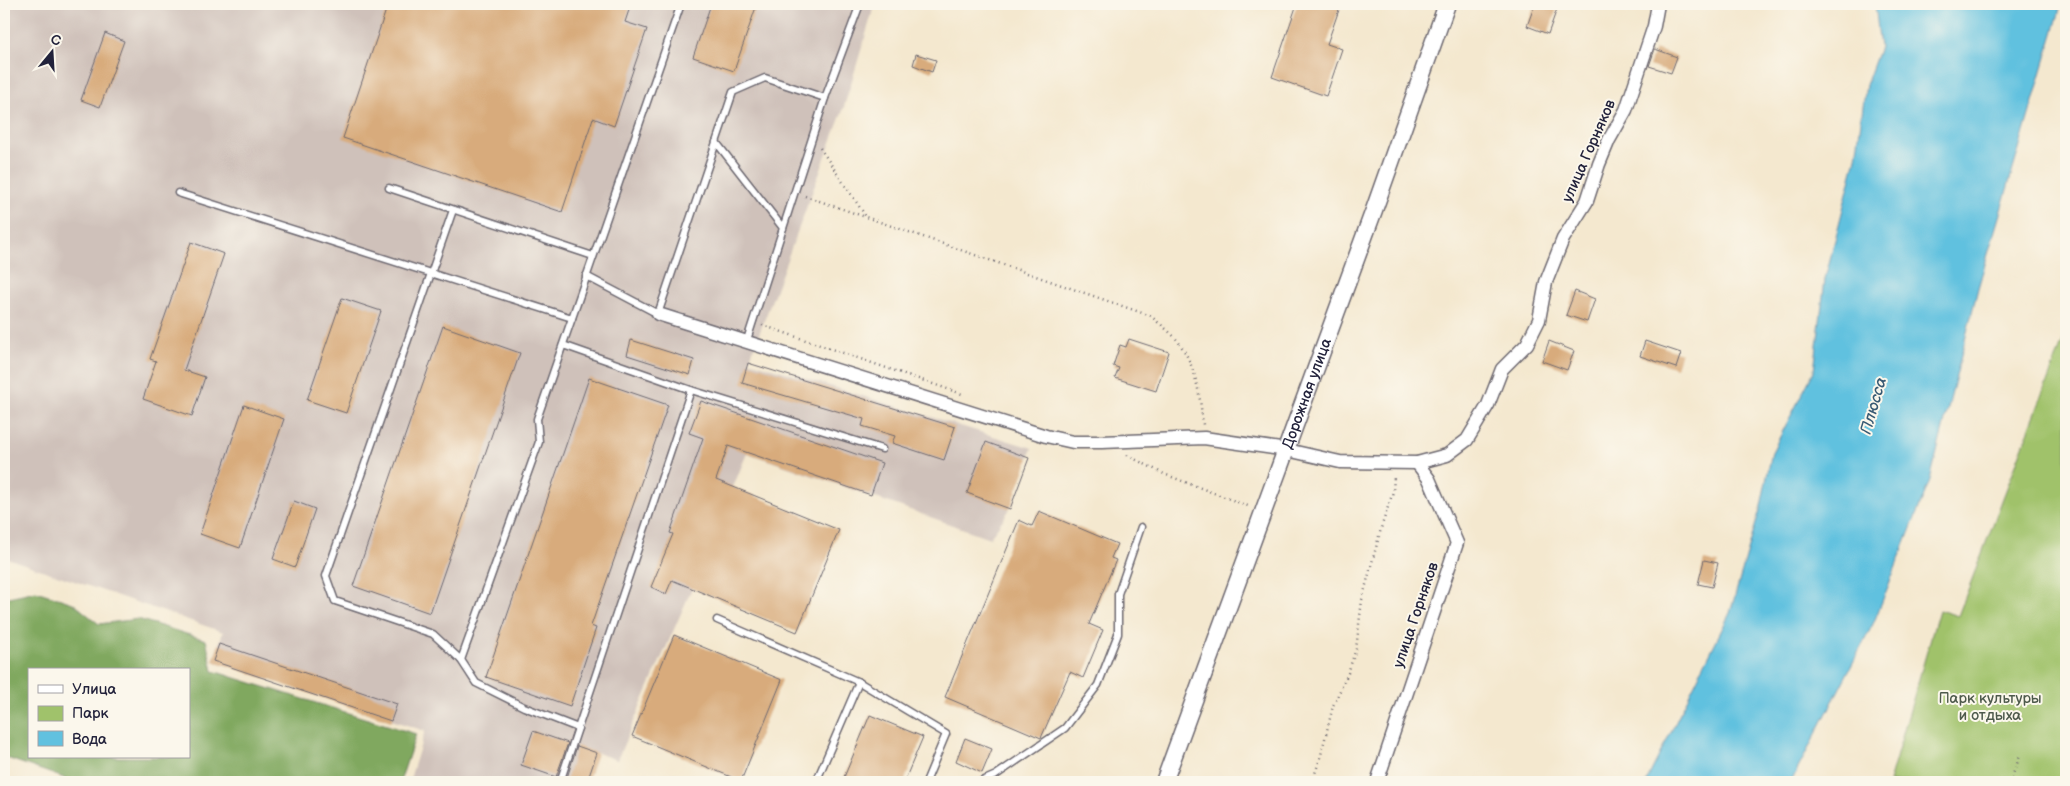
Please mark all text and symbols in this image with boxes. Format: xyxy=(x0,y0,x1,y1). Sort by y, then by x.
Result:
north arrow xyxy=(28,28,78,78)
text: С xyxy=(49,31,63,50)
street label: улица Горняков xyxy=(1558,97,1620,205)
street label: Дорожная улица xyxy=(1278,335,1336,451)
water label: Плюсса xyxy=(1857,375,1891,437)
street label: улица Горняков xyxy=(1389,560,1443,670)
legend xyxy=(28,668,190,758)
text: Улица xyxy=(72,680,117,699)
park label: Парк культуры и отдыха xyxy=(1938,689,2042,725)
text: Парк xyxy=(72,704,109,723)
text: Вода xyxy=(72,730,107,749)

